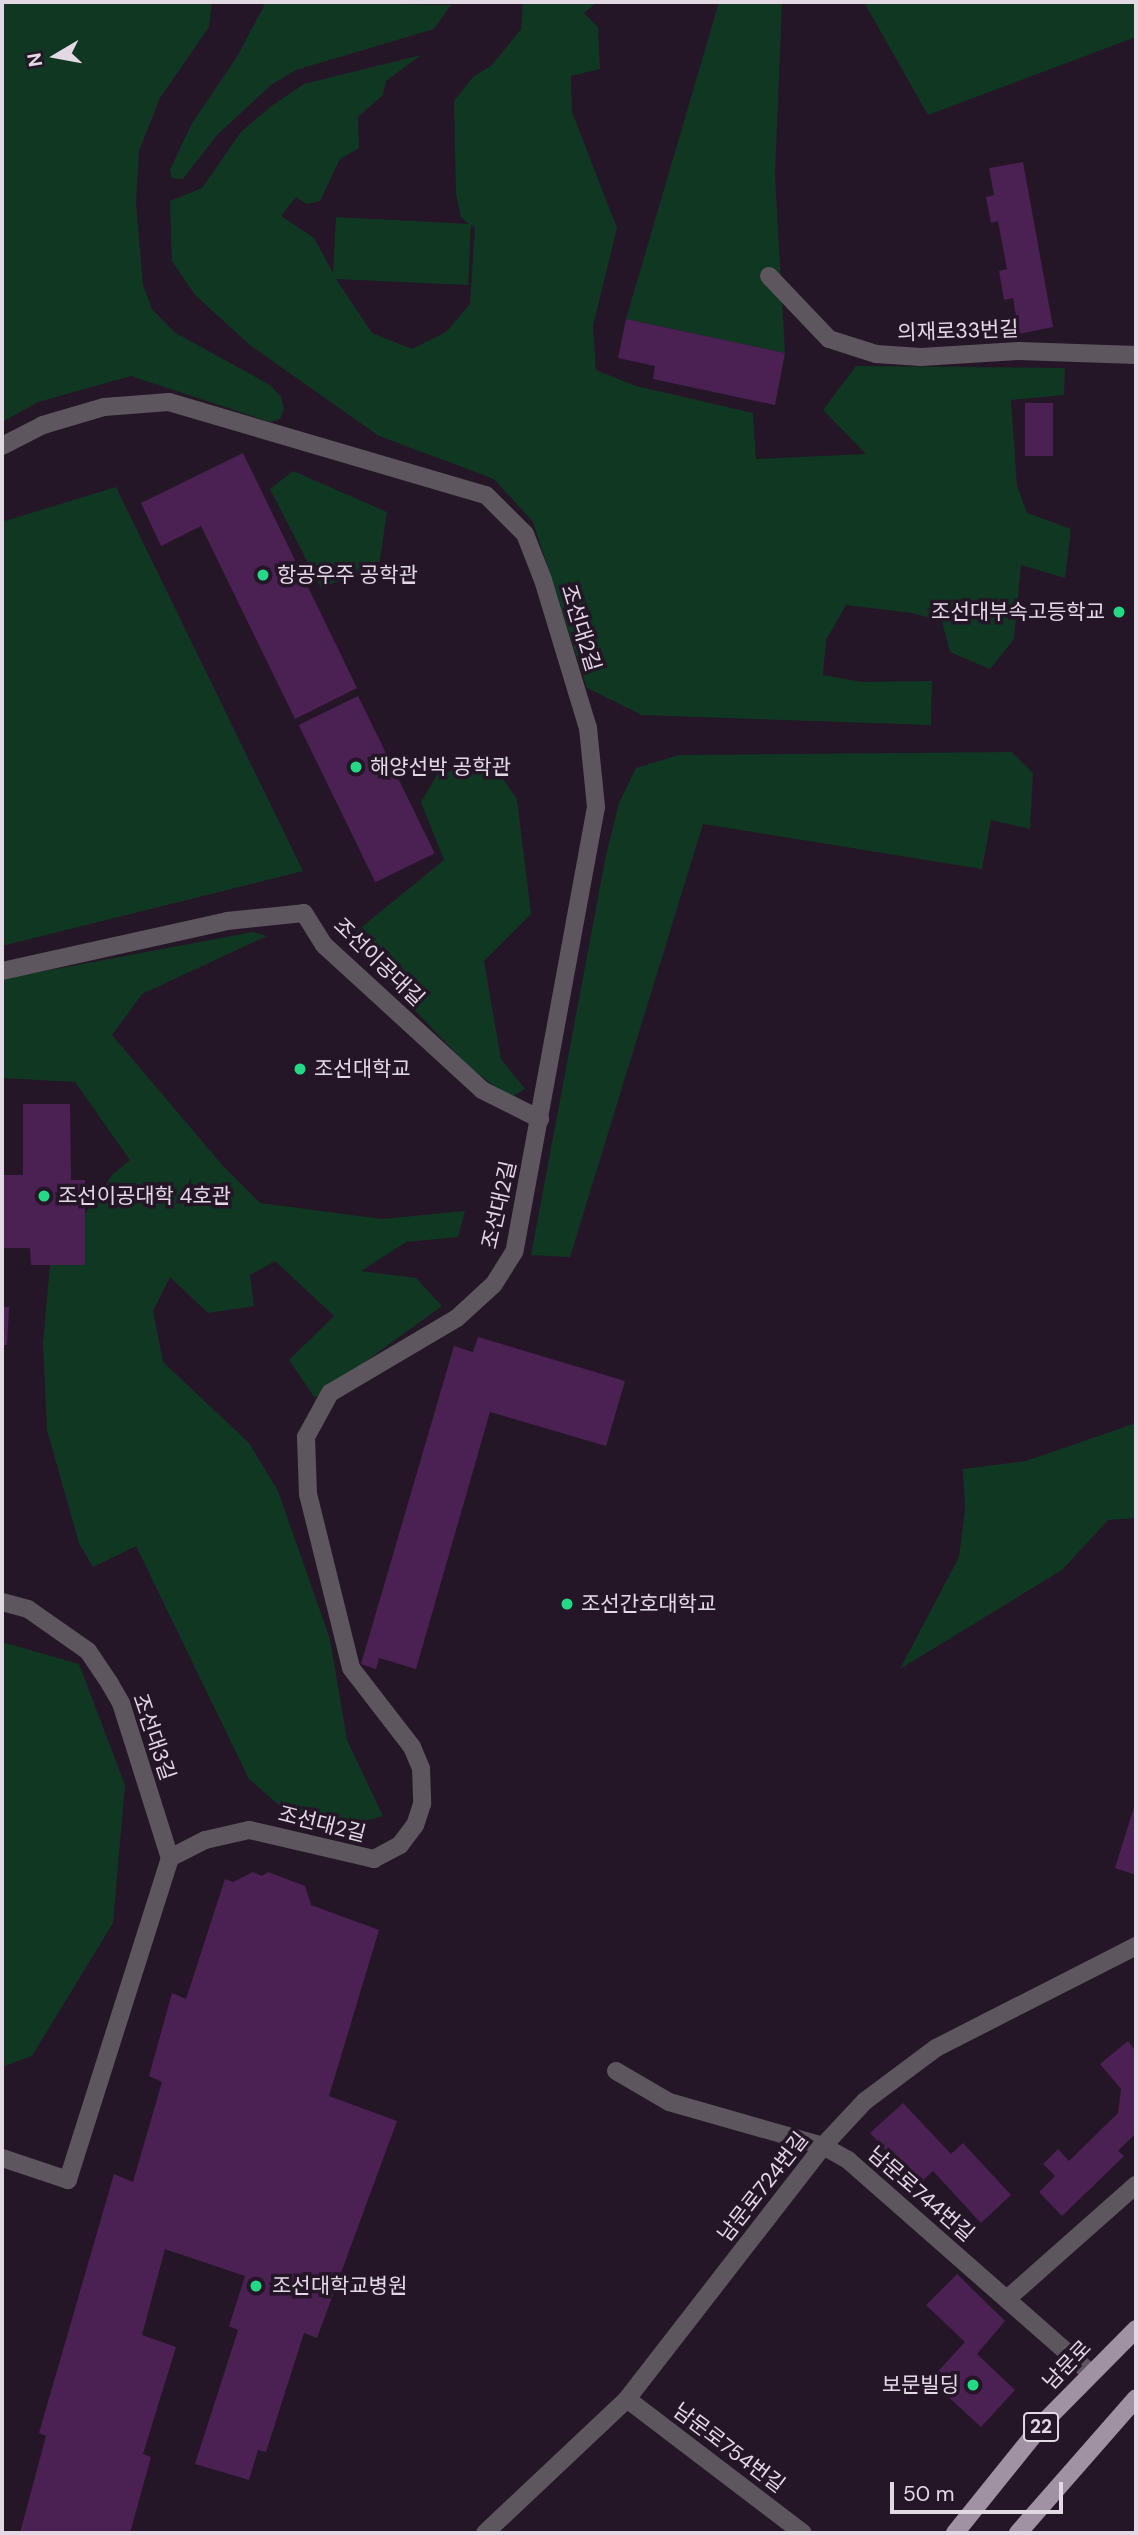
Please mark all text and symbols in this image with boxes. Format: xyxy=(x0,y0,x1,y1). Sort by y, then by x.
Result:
north arrow xyxy=(21,21,91,91)
text: N xyxy=(21,51,48,69)
street label: 의재로33번길 xyxy=(897,316,1019,346)
place label: 항공우주 공학관 xyxy=(277,562,418,588)
marker: 항공우주 공학관 xyxy=(255,567,271,583)
street label: 조선대2길 xyxy=(556,582,606,674)
place label: 조선대부속고등학교 xyxy=(931,599,1105,625)
marker: 조선대부속고등학교 xyxy=(1111,604,1127,620)
place label: 해양선박 공학관 xyxy=(370,754,511,780)
marker: 해양선박 공학관 xyxy=(348,759,364,775)
street label: 조선이공대길 xyxy=(329,913,429,1011)
place label: 조선대학교 xyxy=(314,1056,411,1082)
marker: 조선대학교 xyxy=(292,1061,308,1077)
street label: 조선대2길 xyxy=(477,1159,521,1251)
place label: 조선이공대학 4호관 xyxy=(58,1183,231,1209)
marker: 조선이공대학 4호관 xyxy=(36,1188,52,1204)
place label: 조선간호대학교 xyxy=(581,1591,716,1617)
marker: 조선간호대학교 xyxy=(559,1596,575,1612)
street label: 조선대3길 xyxy=(127,1690,181,1784)
street label: 조선대2길 xyxy=(276,1801,368,1847)
street label: 남문로724번길 xyxy=(713,2127,813,2247)
street label: 남문로744번길 xyxy=(863,2141,979,2247)
place label: 조선대학교병원 xyxy=(272,2273,407,2299)
marker: 조선대학교병원 xyxy=(246,2276,266,2296)
street label: 남문로 xyxy=(1038,2335,1096,2395)
place label: 보문빌딩 xyxy=(882,2372,959,2398)
marker: 보문빌딩 xyxy=(965,2377,981,2393)
street label: 남문로754번길 xyxy=(668,2398,790,2498)
road number: 22 xyxy=(1022,2412,1060,2442)
scale bar xyxy=(893,2468,1066,2512)
text: 50 m xyxy=(903,2480,954,2508)

